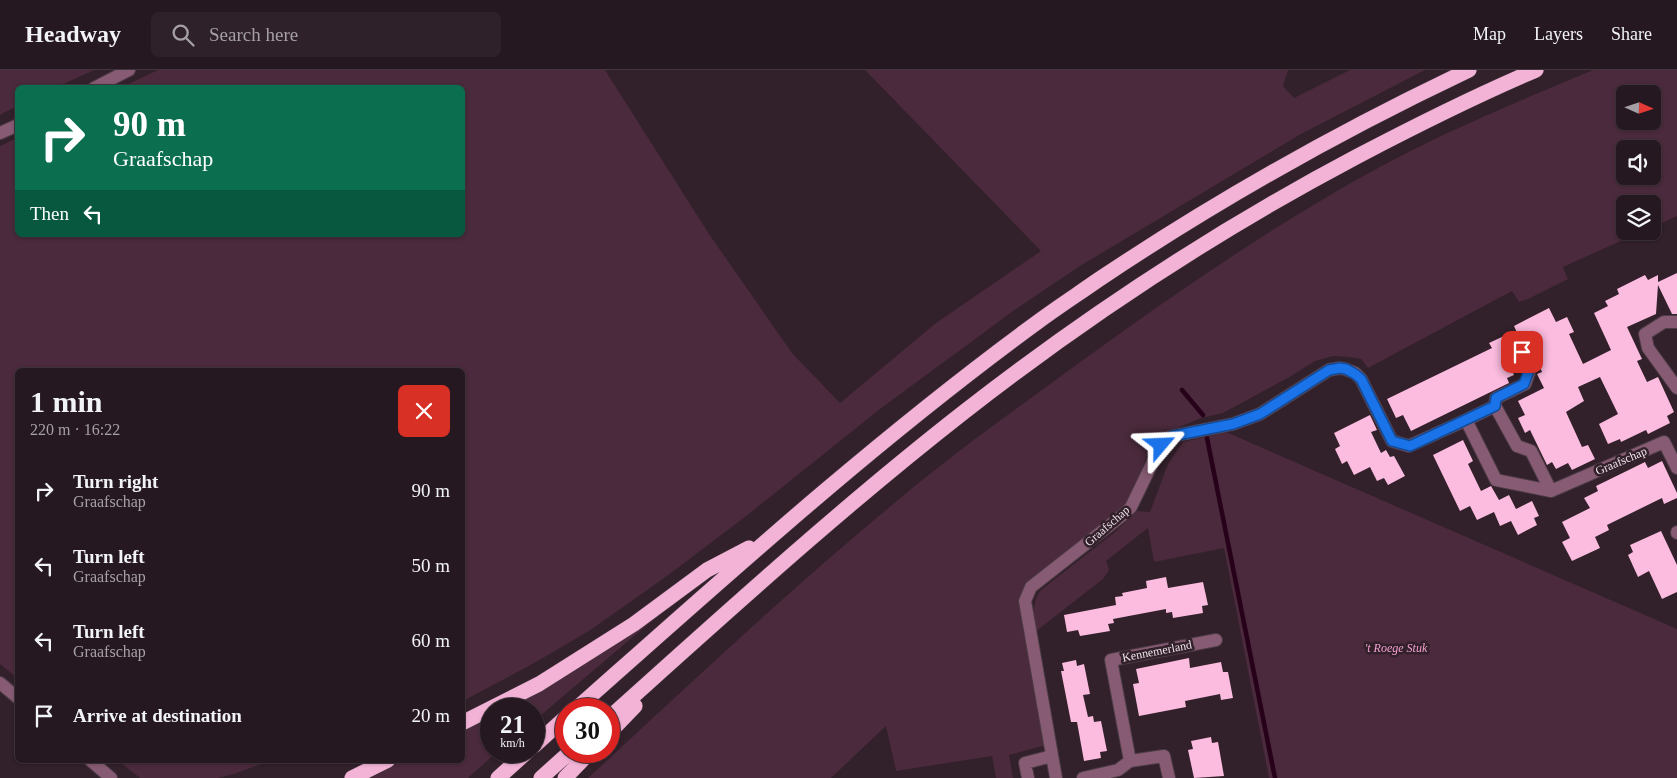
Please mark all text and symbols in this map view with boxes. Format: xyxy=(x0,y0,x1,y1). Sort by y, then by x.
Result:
search box xyxy=(151,12,501,57)
text: Headway xyxy=(25,21,121,47)
icon: search xyxy=(169,21,197,49)
text: Search here xyxy=(209,24,298,45)
text: Map xyxy=(1473,24,1506,44)
text: Layers xyxy=(1534,24,1583,44)
text: Share xyxy=(1611,24,1652,44)
north arrow xyxy=(1616,85,1661,130)
map controls xyxy=(1616,85,1661,240)
icon: right xyxy=(30,105,95,170)
text: 90 m xyxy=(113,105,186,144)
button: sound xyxy=(1616,140,1661,185)
text: Graafschap xyxy=(113,146,213,171)
button: layers xyxy=(1616,195,1661,240)
icon: left xyxy=(79,200,107,228)
text: Then xyxy=(30,203,69,224)
pin xyxy=(1501,331,1543,373)
icon: arrive xyxy=(1508,338,1536,366)
text: 1 min xyxy=(30,385,103,418)
button: close xyxy=(398,385,450,437)
position arrow xyxy=(1134,418,1186,470)
text: 220 m · 16:22 xyxy=(30,421,120,438)
street label: Graafschap xyxy=(1593,444,1649,478)
text: Turn right xyxy=(73,471,158,492)
icon: right xyxy=(30,477,58,505)
text: 90 m xyxy=(411,480,450,501)
text: Graafschap xyxy=(73,493,146,510)
street label: Graafschap xyxy=(1082,503,1132,549)
text: Turn left xyxy=(73,546,145,567)
icon: left xyxy=(30,552,58,580)
text: 50 m xyxy=(411,555,450,576)
text: Graafschap xyxy=(73,568,146,585)
text: Turn left xyxy=(73,621,145,642)
icon: left xyxy=(30,627,58,655)
text: 60 m xyxy=(411,630,450,651)
street label: Kennemerland xyxy=(1121,637,1193,665)
park label: 't Roege Stuk xyxy=(1365,641,1428,655)
text: Graafschap xyxy=(73,643,146,660)
speed limit sign: 30 xyxy=(555,698,620,763)
icon: arrive xyxy=(30,702,58,730)
text: Arrive at destination xyxy=(73,705,242,726)
text: 20 m xyxy=(411,705,450,726)
text: 21 xyxy=(500,711,525,738)
text: km/h xyxy=(500,736,525,750)

